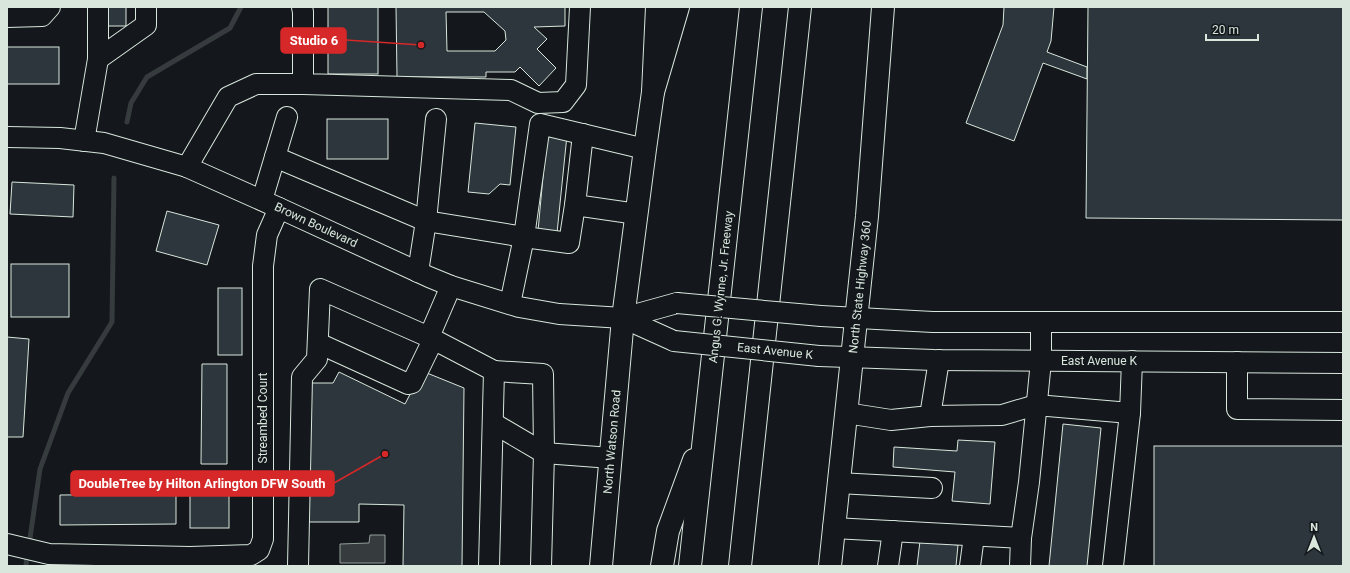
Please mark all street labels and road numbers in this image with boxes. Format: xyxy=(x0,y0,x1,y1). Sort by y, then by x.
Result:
street label: Brown Boulevard xyxy=(272,200,360,250)
street label: Angus G. Wynne, Jr. Freeway xyxy=(706,210,736,364)
street label: North State Highway 360 xyxy=(846,220,874,354)
street label: East Avenue K xyxy=(736,340,814,362)
street label: East Avenue K xyxy=(1061,354,1138,368)
street label: Streambed Court xyxy=(256,373,270,463)
street label: North Watson Road xyxy=(600,389,624,495)

